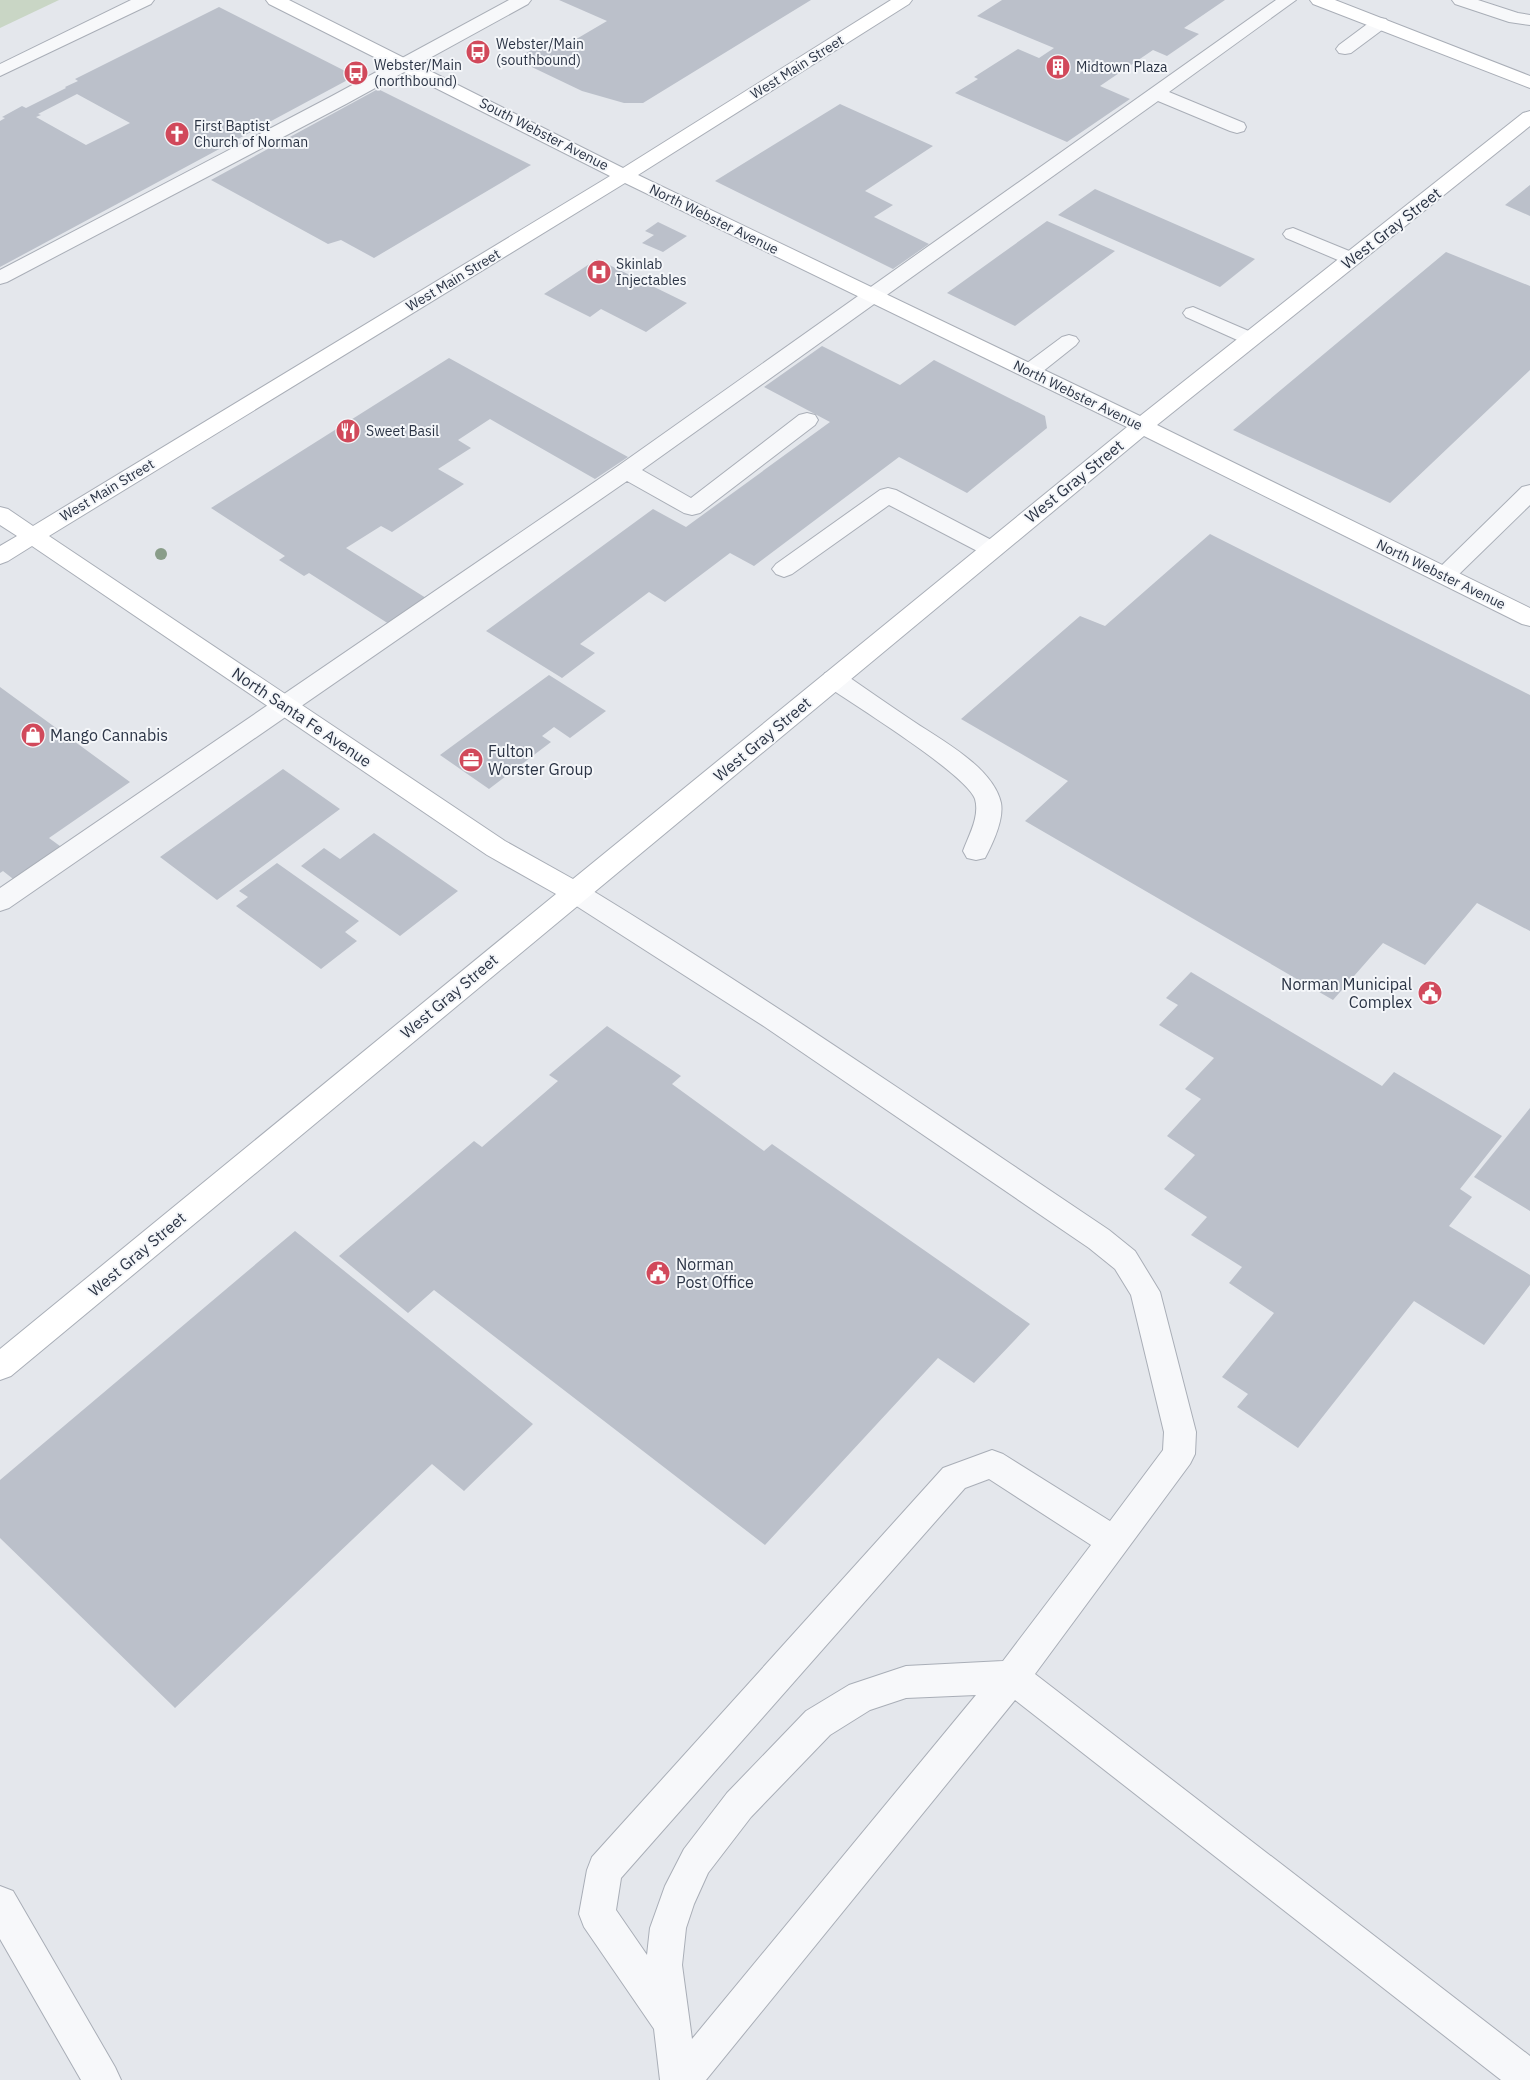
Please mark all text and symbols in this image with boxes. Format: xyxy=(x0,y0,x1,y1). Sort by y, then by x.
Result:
street label: West Main Street xyxy=(747,31,847,103)
place label: Webster/Main (southbound) xyxy=(496,35,584,69)
bus stop icon: Webster/Main (southbound) xyxy=(465,39,491,65)
building icon: Midtown Plaza xyxy=(1045,54,1071,80)
place label: Webster/Main (northbound) xyxy=(374,56,462,90)
place label: Midtown Plaza xyxy=(1076,58,1168,76)
bus stop icon: Webster/Main (northbound) xyxy=(343,60,369,86)
street label: South Webster Avenue xyxy=(476,94,612,175)
place label: First Baptist Church of Norman xyxy=(194,117,308,151)
church icon: First Baptist Church of Norman xyxy=(164,121,190,147)
street label: North Webster Avenue xyxy=(646,180,782,258)
street label: West Gray Street xyxy=(1337,183,1445,273)
street label: West Main Street xyxy=(403,245,504,315)
place label: Skinlab Injectables xyxy=(616,255,687,289)
hospital icon: Skinlab Injectables xyxy=(586,259,612,285)
street label: North Webster Avenue xyxy=(1010,356,1146,434)
restaurant icon: Sweet Basil xyxy=(335,418,361,444)
place label: Sweet Basil xyxy=(366,422,439,440)
street label: West Gray Street xyxy=(1021,435,1127,527)
street label: West Main Street xyxy=(57,455,158,525)
street label: North Webster Avenue xyxy=(1373,535,1509,613)
street label: North Santa Fe Avenue xyxy=(228,663,376,771)
street label: West Gray Street xyxy=(709,692,815,786)
shop icon: Mango Cannabis xyxy=(20,722,46,748)
place label: Mango Cannabis xyxy=(50,725,168,745)
place label: Fulton Worster Group xyxy=(488,741,593,779)
office icon: Fulton Worster Group xyxy=(458,747,484,773)
street label: West Gray Street xyxy=(396,949,502,1043)
place label: Norman Municipal Complex xyxy=(1281,974,1412,1012)
public building icon: Norman Municipal Complex xyxy=(1417,980,1443,1006)
street label: West Gray Street xyxy=(84,1207,190,1301)
place label: Norman Post Office xyxy=(676,1254,754,1292)
public building icon: Norman Post Office xyxy=(645,1260,671,1286)

